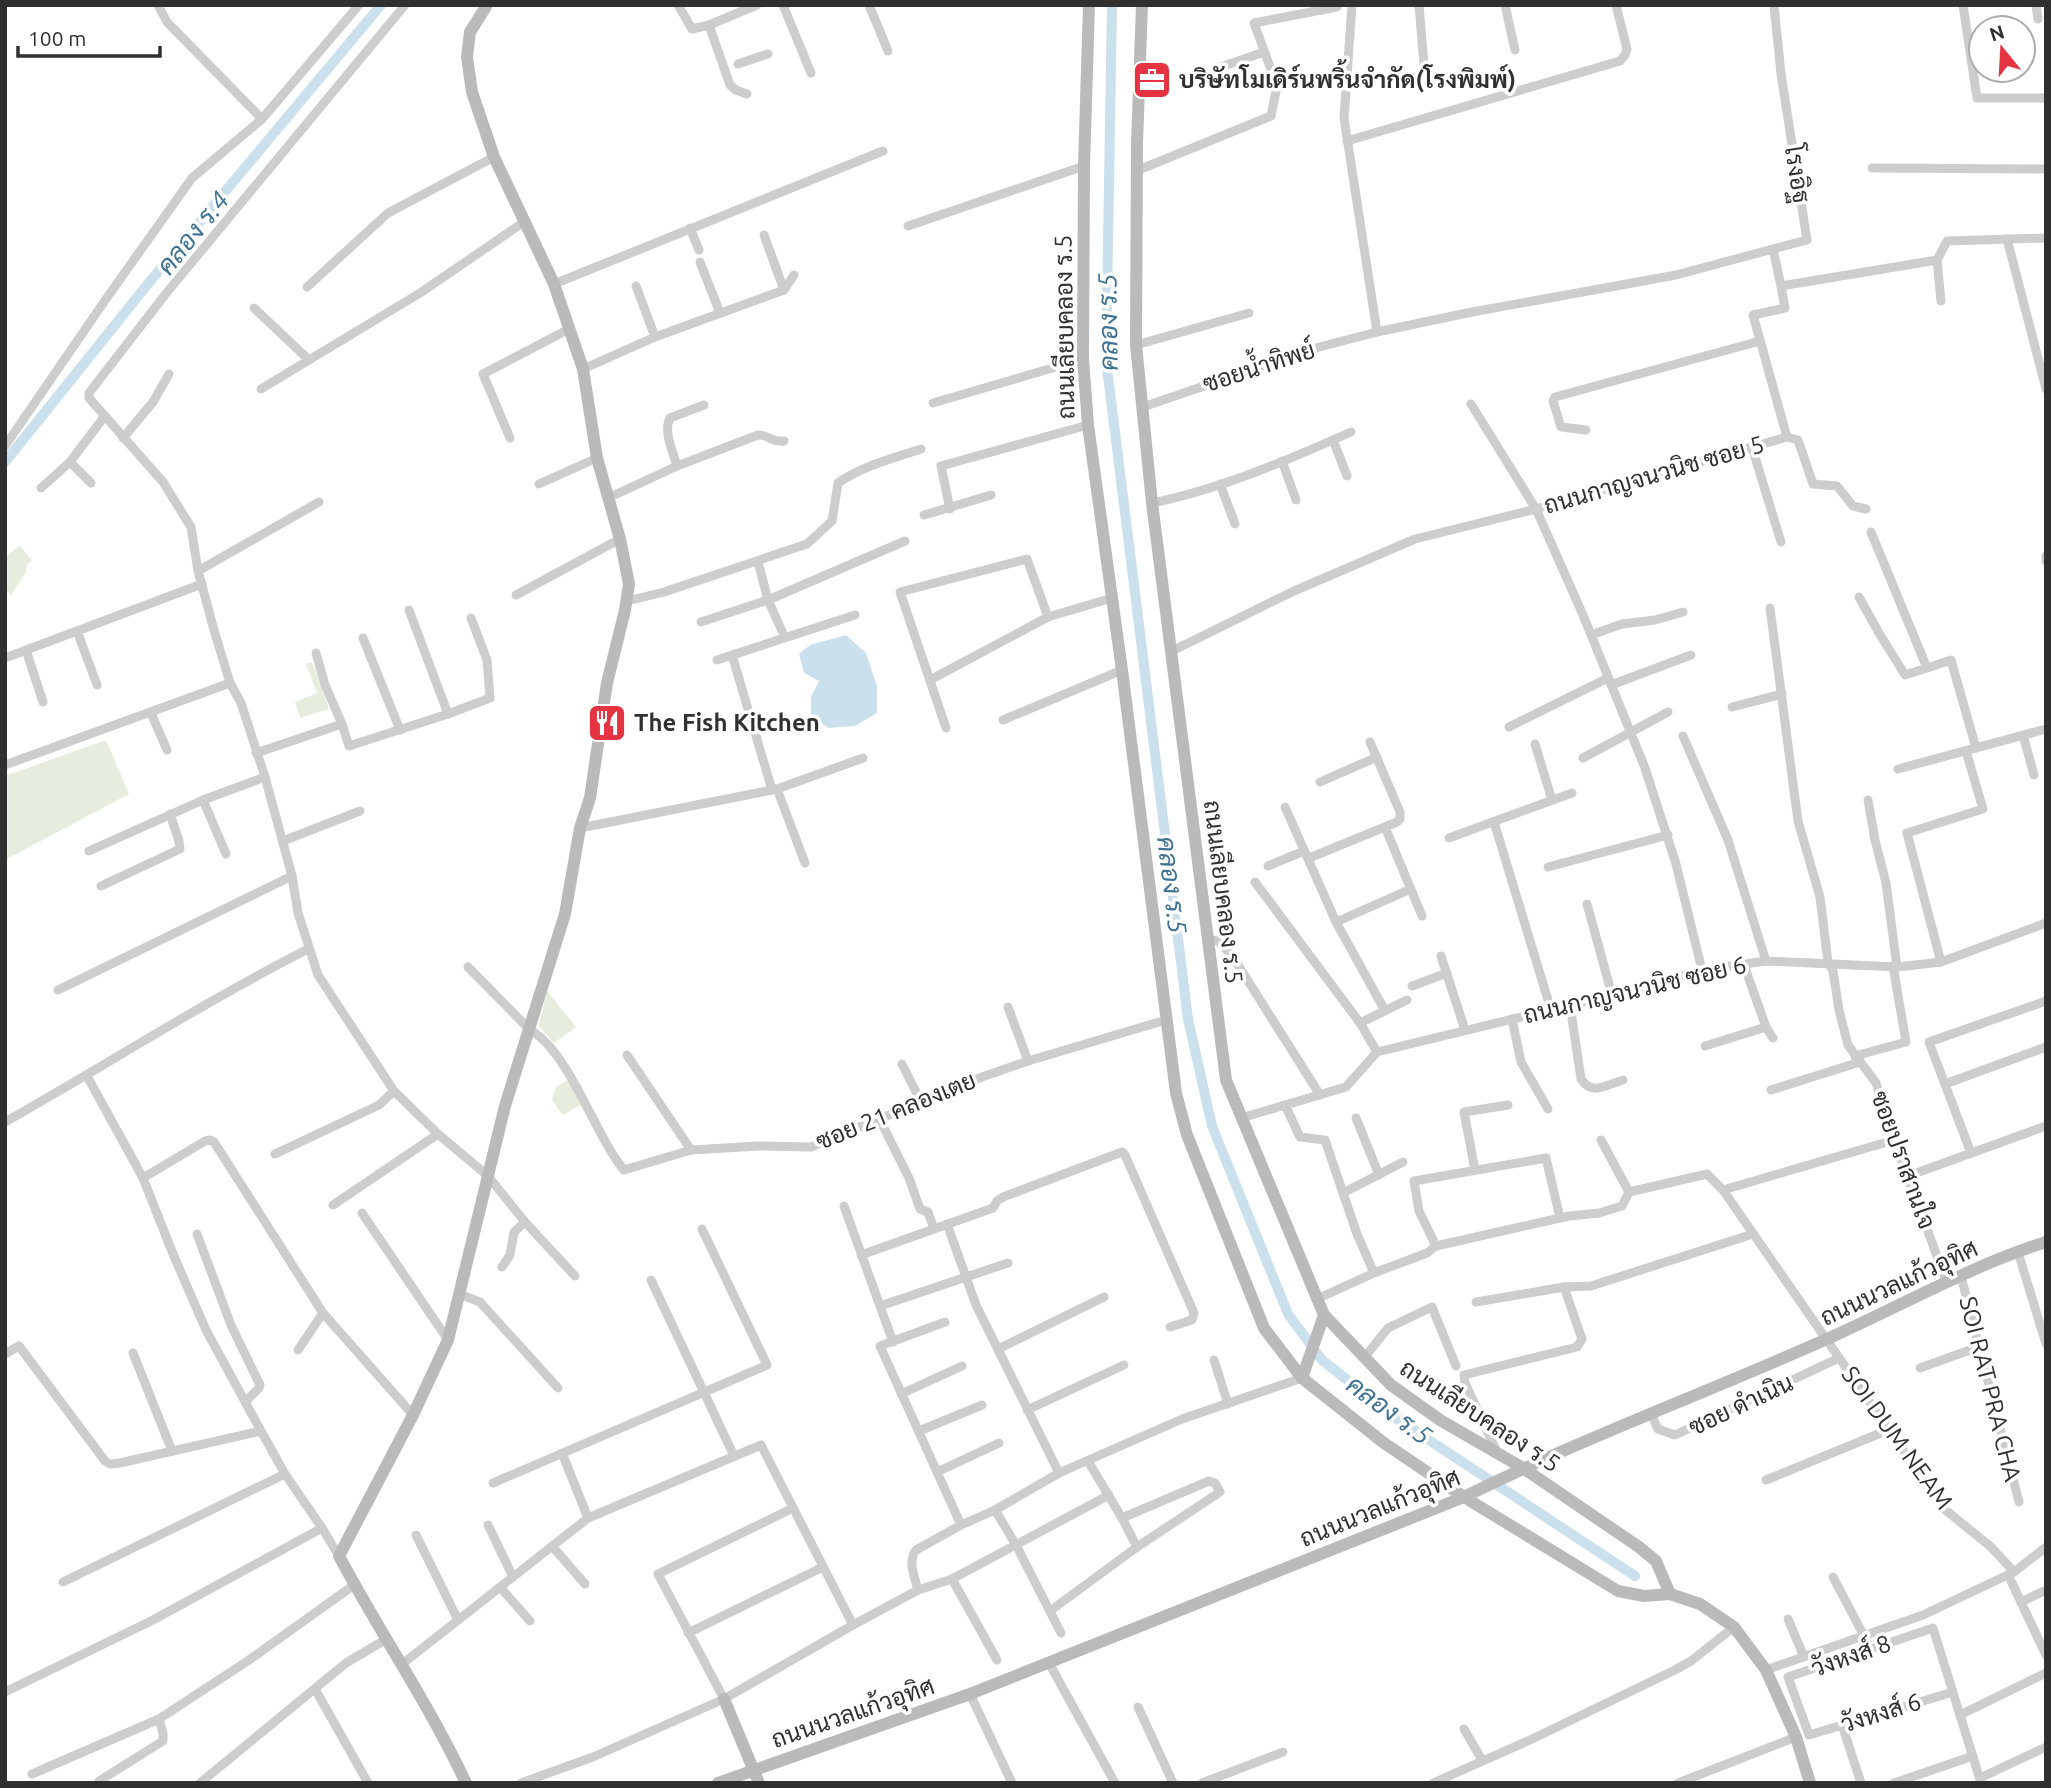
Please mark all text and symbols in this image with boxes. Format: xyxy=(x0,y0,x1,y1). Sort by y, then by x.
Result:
scale bar xyxy=(18,14,159,58)
north arrow xyxy=(1967,14,2037,84)
text: N xyxy=(1987,20,2007,45)
text: 100 m xyxy=(28,26,86,50)
office icon: บริษัทโมเดิร์นพริ้นจำกัด(โรงพิมพ์) xyxy=(1131,59,1173,101)
place label: บริษัทโมเดิร์นพริ้นจำกัด(โรงพิมพ์) xyxy=(1179,59,1516,93)
street label: โรงอิฐ xyxy=(1776,141,1817,205)
water label: คลอง ร.4 xyxy=(151,186,235,280)
street label: ถนนเลียบคลอง ร.5 xyxy=(1048,234,1080,420)
water label: คลอง ร.5 xyxy=(1092,273,1123,371)
street label: ซอยน้ำทิพย์ xyxy=(1198,330,1318,397)
street label: ถนนกาญจนวนิช ซอย 5 xyxy=(1541,430,1767,520)
restaurant icon: The Fish Kitchen xyxy=(586,702,628,744)
place label: The Fish Kitchen xyxy=(634,709,820,736)
street label: ถนนเลียบคลอง ร.5 xyxy=(1199,798,1249,985)
water label: คลอง ร.5 xyxy=(1152,835,1193,936)
street label: ถนนกาญจนวนิช ซอย 6 xyxy=(1521,951,1749,1029)
street label: ซอย 21 คลองเตย xyxy=(812,1066,980,1155)
street label: ซอยปราสานใจ xyxy=(1866,1086,1943,1233)
street label: ถนนนวลแก้วอุทิศ xyxy=(1815,1233,1983,1333)
street label: SOI RAT PRA CHA xyxy=(1954,1294,2027,1485)
street label: ถนนเลียบคลอง ร.5 xyxy=(1395,1353,1566,1477)
street label: SOI DUM NEAM xyxy=(1837,1361,1958,1514)
water label: คลอง ร.5 xyxy=(1341,1369,1438,1450)
street label: ซอย ดำเนิน xyxy=(1684,1369,1797,1440)
street label: ถนนนวลแก้วอุทิศ xyxy=(1295,1462,1465,1555)
street label: วังหงส์ 8 xyxy=(1807,1627,1894,1682)
street label: ถนนนวลแก้วอุทิศ xyxy=(768,1671,939,1756)
street label: วังหงส์ 6 xyxy=(1837,1686,1924,1737)

